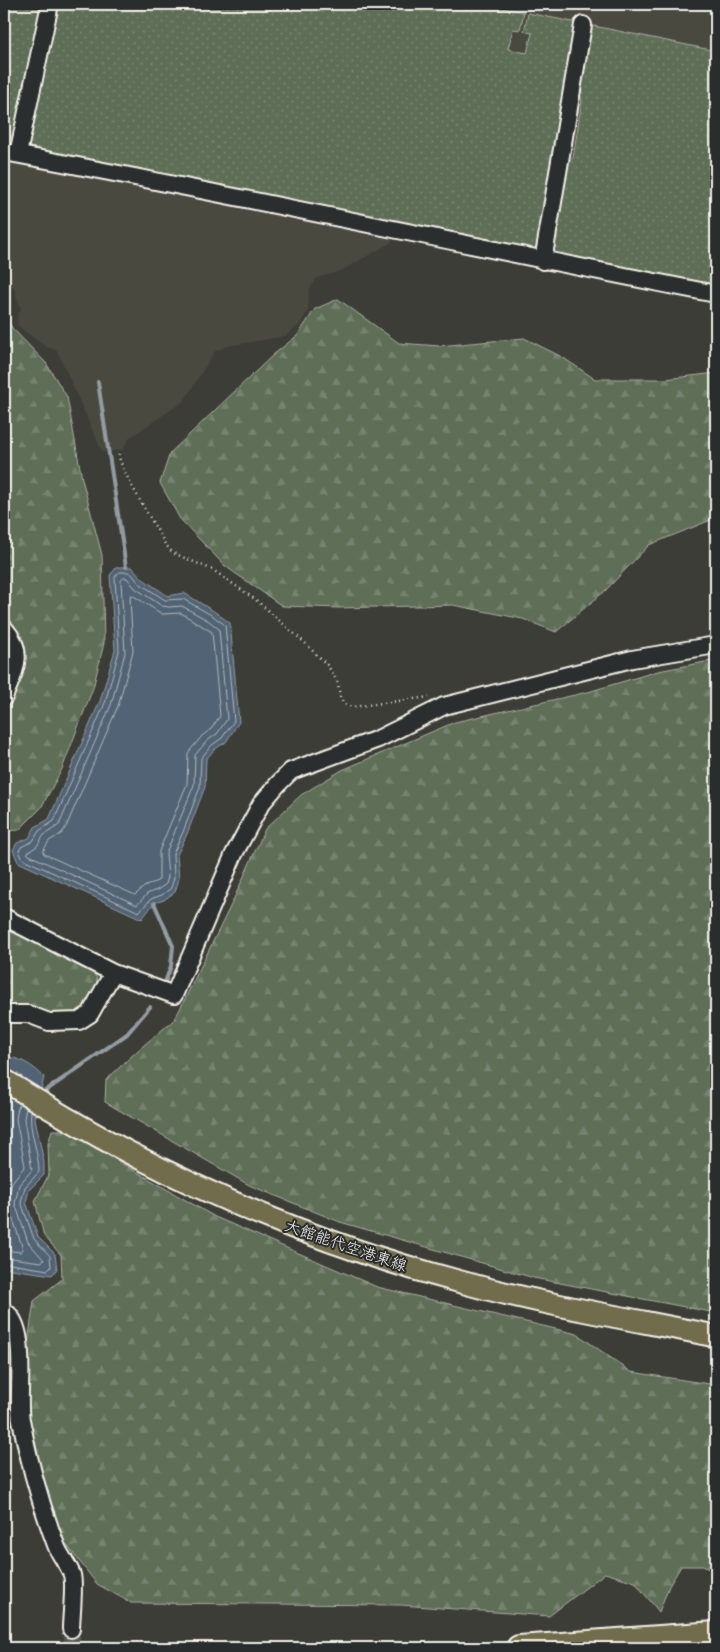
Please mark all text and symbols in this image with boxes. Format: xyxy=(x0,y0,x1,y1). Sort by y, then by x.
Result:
street label: 大館能代空港東線 xyxy=(282,1215,410,1277)

